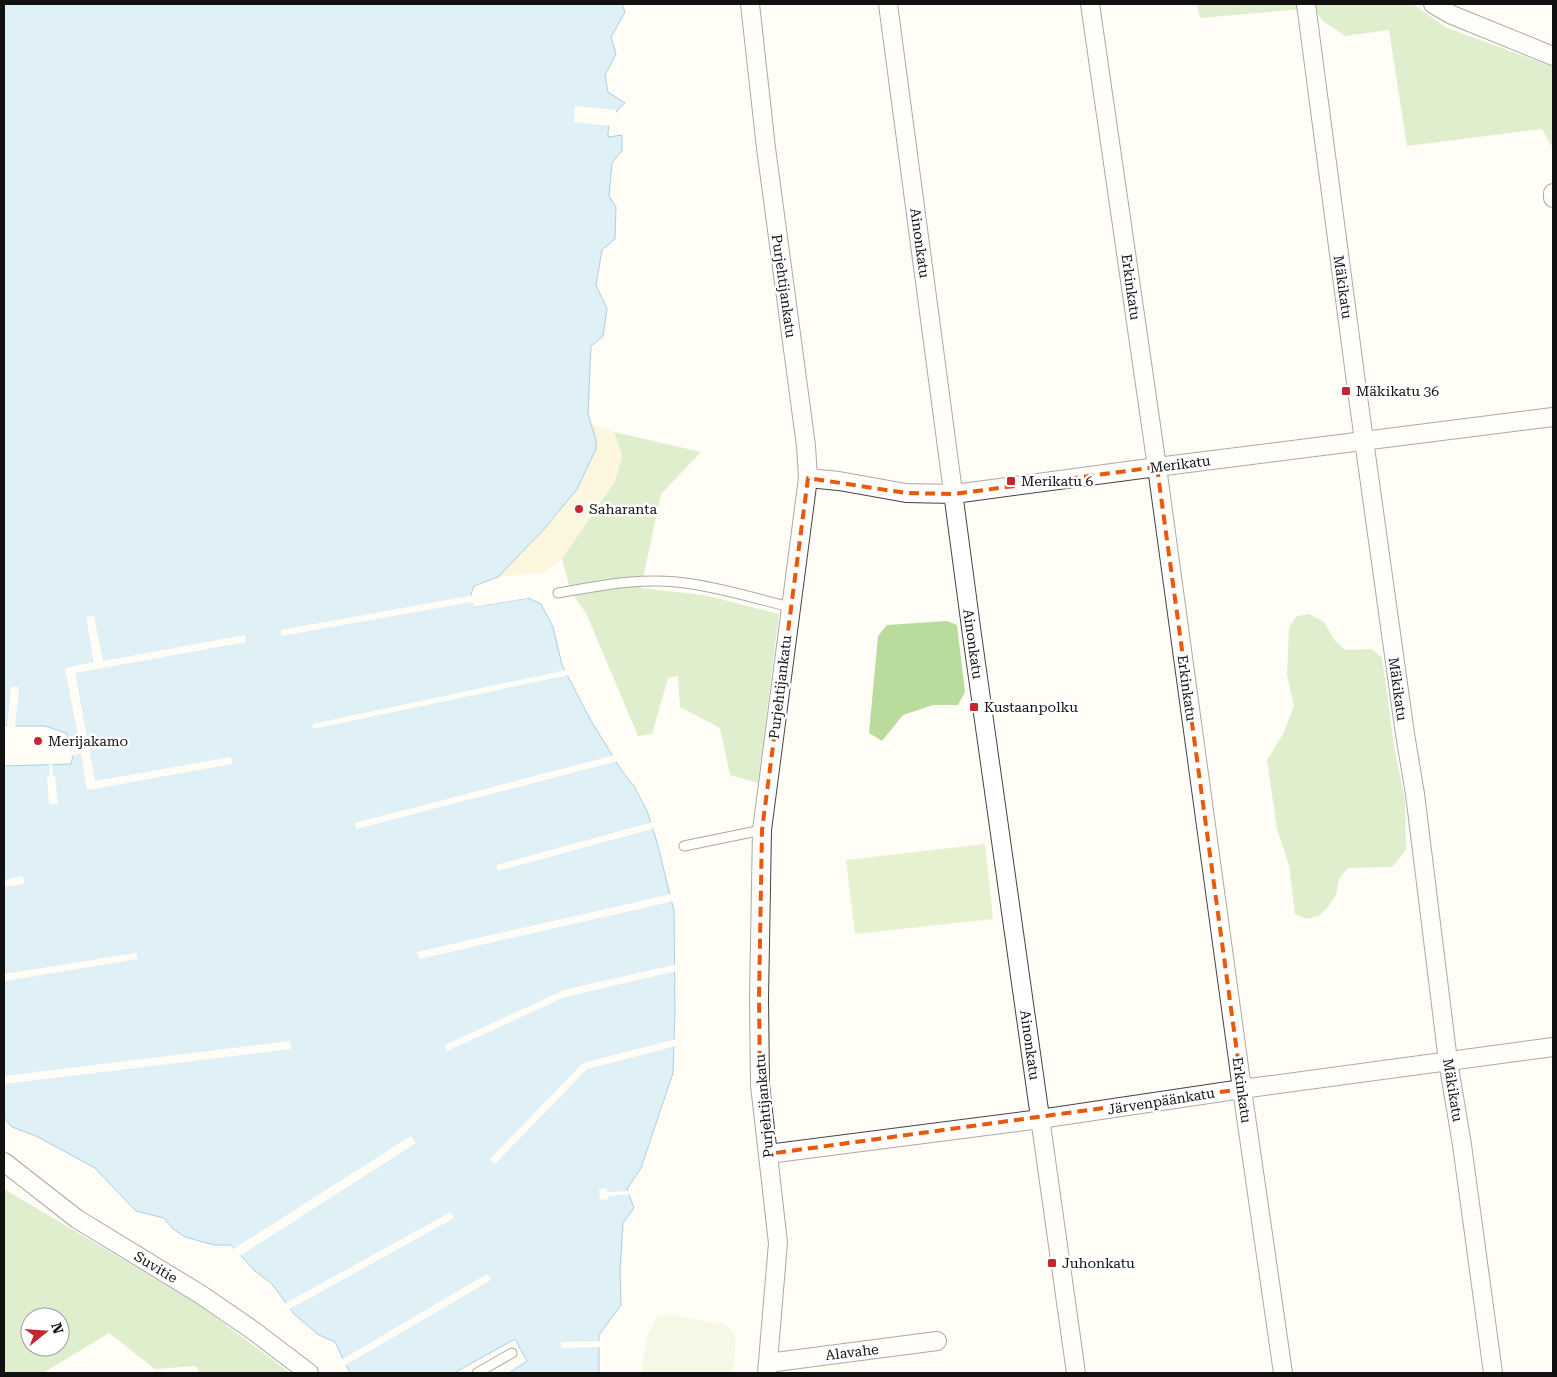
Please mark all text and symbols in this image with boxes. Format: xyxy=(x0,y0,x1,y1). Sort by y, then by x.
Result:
street label: Ainonkatu xyxy=(907,207,933,279)
street label: Purjehtijankatu xyxy=(769,233,799,339)
street label: Erkinkatu xyxy=(1118,253,1144,321)
street label: Mäkikatu xyxy=(1331,254,1355,320)
place label: Mäkikatu 36 xyxy=(1356,383,1439,399)
marker: Mäkikatu 36 xyxy=(1340,385,1352,397)
street label: Merikatu xyxy=(1149,452,1211,476)
place label: Merikatu 6 xyxy=(1021,473,1093,489)
marker: Merikatu 6 xyxy=(1005,475,1017,487)
place label: Saharanta xyxy=(589,501,657,517)
marker: Saharanta xyxy=(573,503,585,515)
street label: Ainonkatu xyxy=(960,608,986,680)
street label: Purjehtijankatu xyxy=(766,634,794,740)
street label: Erkinkatu xyxy=(1174,654,1200,722)
street label: Mäkikatu xyxy=(1386,656,1410,722)
place label: Kustaanpolku xyxy=(984,699,1078,715)
marker: Kustaanpolku xyxy=(968,701,980,713)
place label: Merijakamo xyxy=(48,733,128,749)
marker: Merijakamo xyxy=(32,735,44,747)
street label: Ainonkatu xyxy=(1017,1009,1043,1081)
street label: Purjehtijankatu xyxy=(751,1053,777,1159)
street label: Erkinkatu xyxy=(1229,1056,1255,1124)
street label: Mäkikatu xyxy=(1440,1057,1466,1123)
street label: Järvenpäänkatu xyxy=(1106,1085,1216,1117)
street label: Suvitie xyxy=(132,1248,181,1286)
place label: Juhonkatu xyxy=(1062,1255,1135,1271)
marker: Juhonkatu xyxy=(1046,1257,1058,1269)
north arrow xyxy=(20,1307,70,1357)
text: N xyxy=(48,1321,67,1336)
street label: Alavahe xyxy=(824,1341,880,1363)

